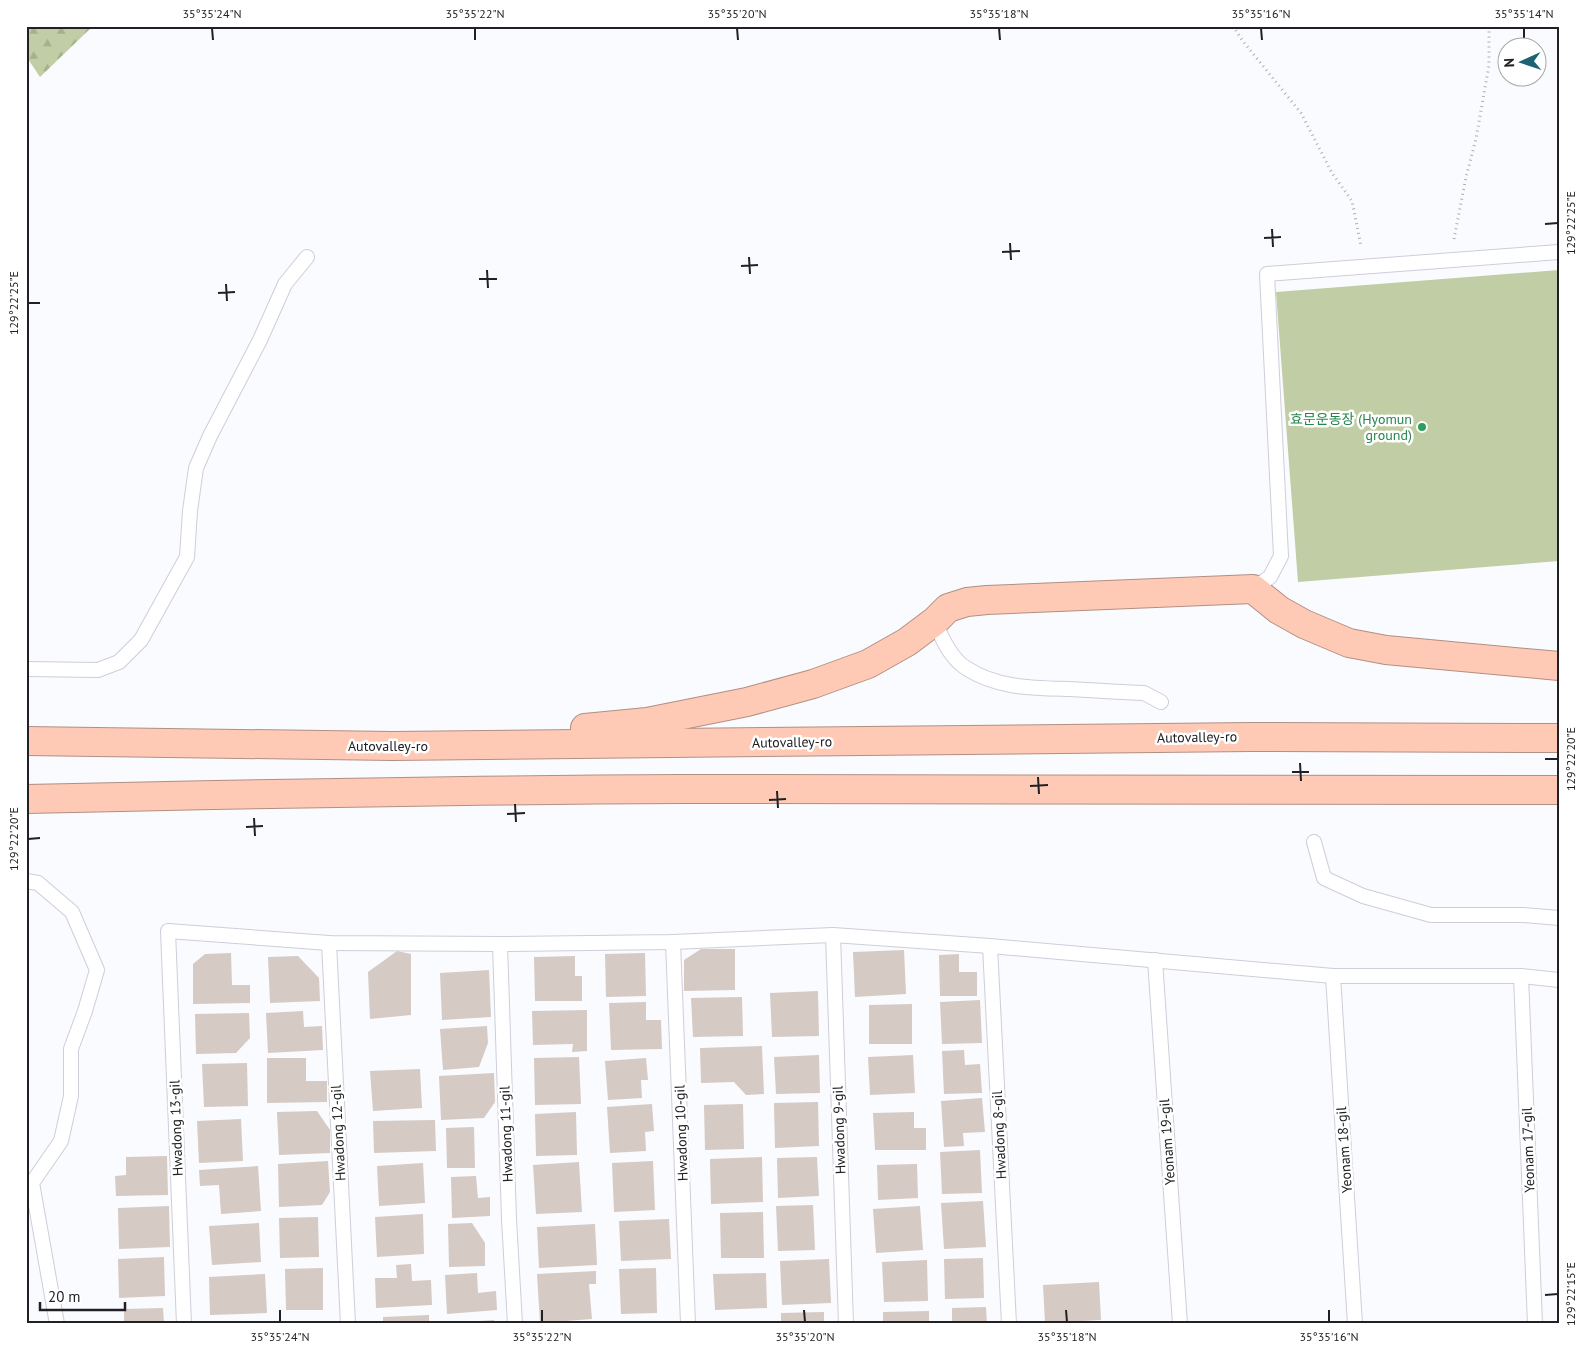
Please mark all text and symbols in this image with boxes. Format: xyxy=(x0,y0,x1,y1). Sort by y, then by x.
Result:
text: 35°35'24"N xyxy=(182,6,242,21)
text: 35°35'22"N xyxy=(445,6,505,21)
text: 35°35'20"N xyxy=(707,6,767,21)
text: 35°35'18"N xyxy=(969,6,1029,21)
text: 35°35'16"N xyxy=(1231,6,1291,21)
text: 35°35'14"N xyxy=(1494,6,1554,21)
north arrow xyxy=(1498,38,1548,88)
text: N xyxy=(1500,58,1518,68)
text: 129°22'25"E xyxy=(1563,191,1578,255)
text: 129°22'25"E xyxy=(6,271,21,335)
place label: 효문운동장 (Hyomun ground) xyxy=(1290,410,1412,444)
marker: 효문운동장 (Hyomun ground) xyxy=(1416,421,1428,433)
street label: Autovalley-ro xyxy=(1157,727,1237,747)
text: 129°22'20"E xyxy=(1563,727,1578,791)
street label: Autovalley-ro xyxy=(752,732,832,752)
street label: Autovalley-ro xyxy=(348,737,428,755)
text: 129°22'20"E xyxy=(6,807,21,871)
street label: Hwadong 13-gil xyxy=(165,1080,187,1176)
street label: Hwadong 12-gil xyxy=(326,1084,350,1182)
street label: Hwadong 10-gil xyxy=(670,1085,692,1181)
street label: Hwadong 9-gil xyxy=(828,1085,850,1175)
street label: Hwadong 11-gil xyxy=(495,1086,517,1182)
street label: Hwadong 8-gil xyxy=(988,1090,1010,1180)
street label: Yeonam 19-gil xyxy=(1155,1098,1179,1186)
street label: Yeonam 18-gil xyxy=(1332,1106,1356,1194)
street label: Yeonam 17-gil xyxy=(1518,1107,1538,1193)
text: 129°22'15"E xyxy=(1563,1262,1578,1326)
scale bar xyxy=(40,1280,125,1312)
text: 20 m xyxy=(48,1287,81,1306)
text: 35°35'24"N xyxy=(250,1329,310,1344)
text: 35°35'22"N xyxy=(512,1329,572,1344)
text: 35°35'20"N xyxy=(775,1329,835,1344)
text: 35°35'18"N xyxy=(1037,1329,1097,1344)
text: 35°35'16"N xyxy=(1299,1329,1359,1344)

